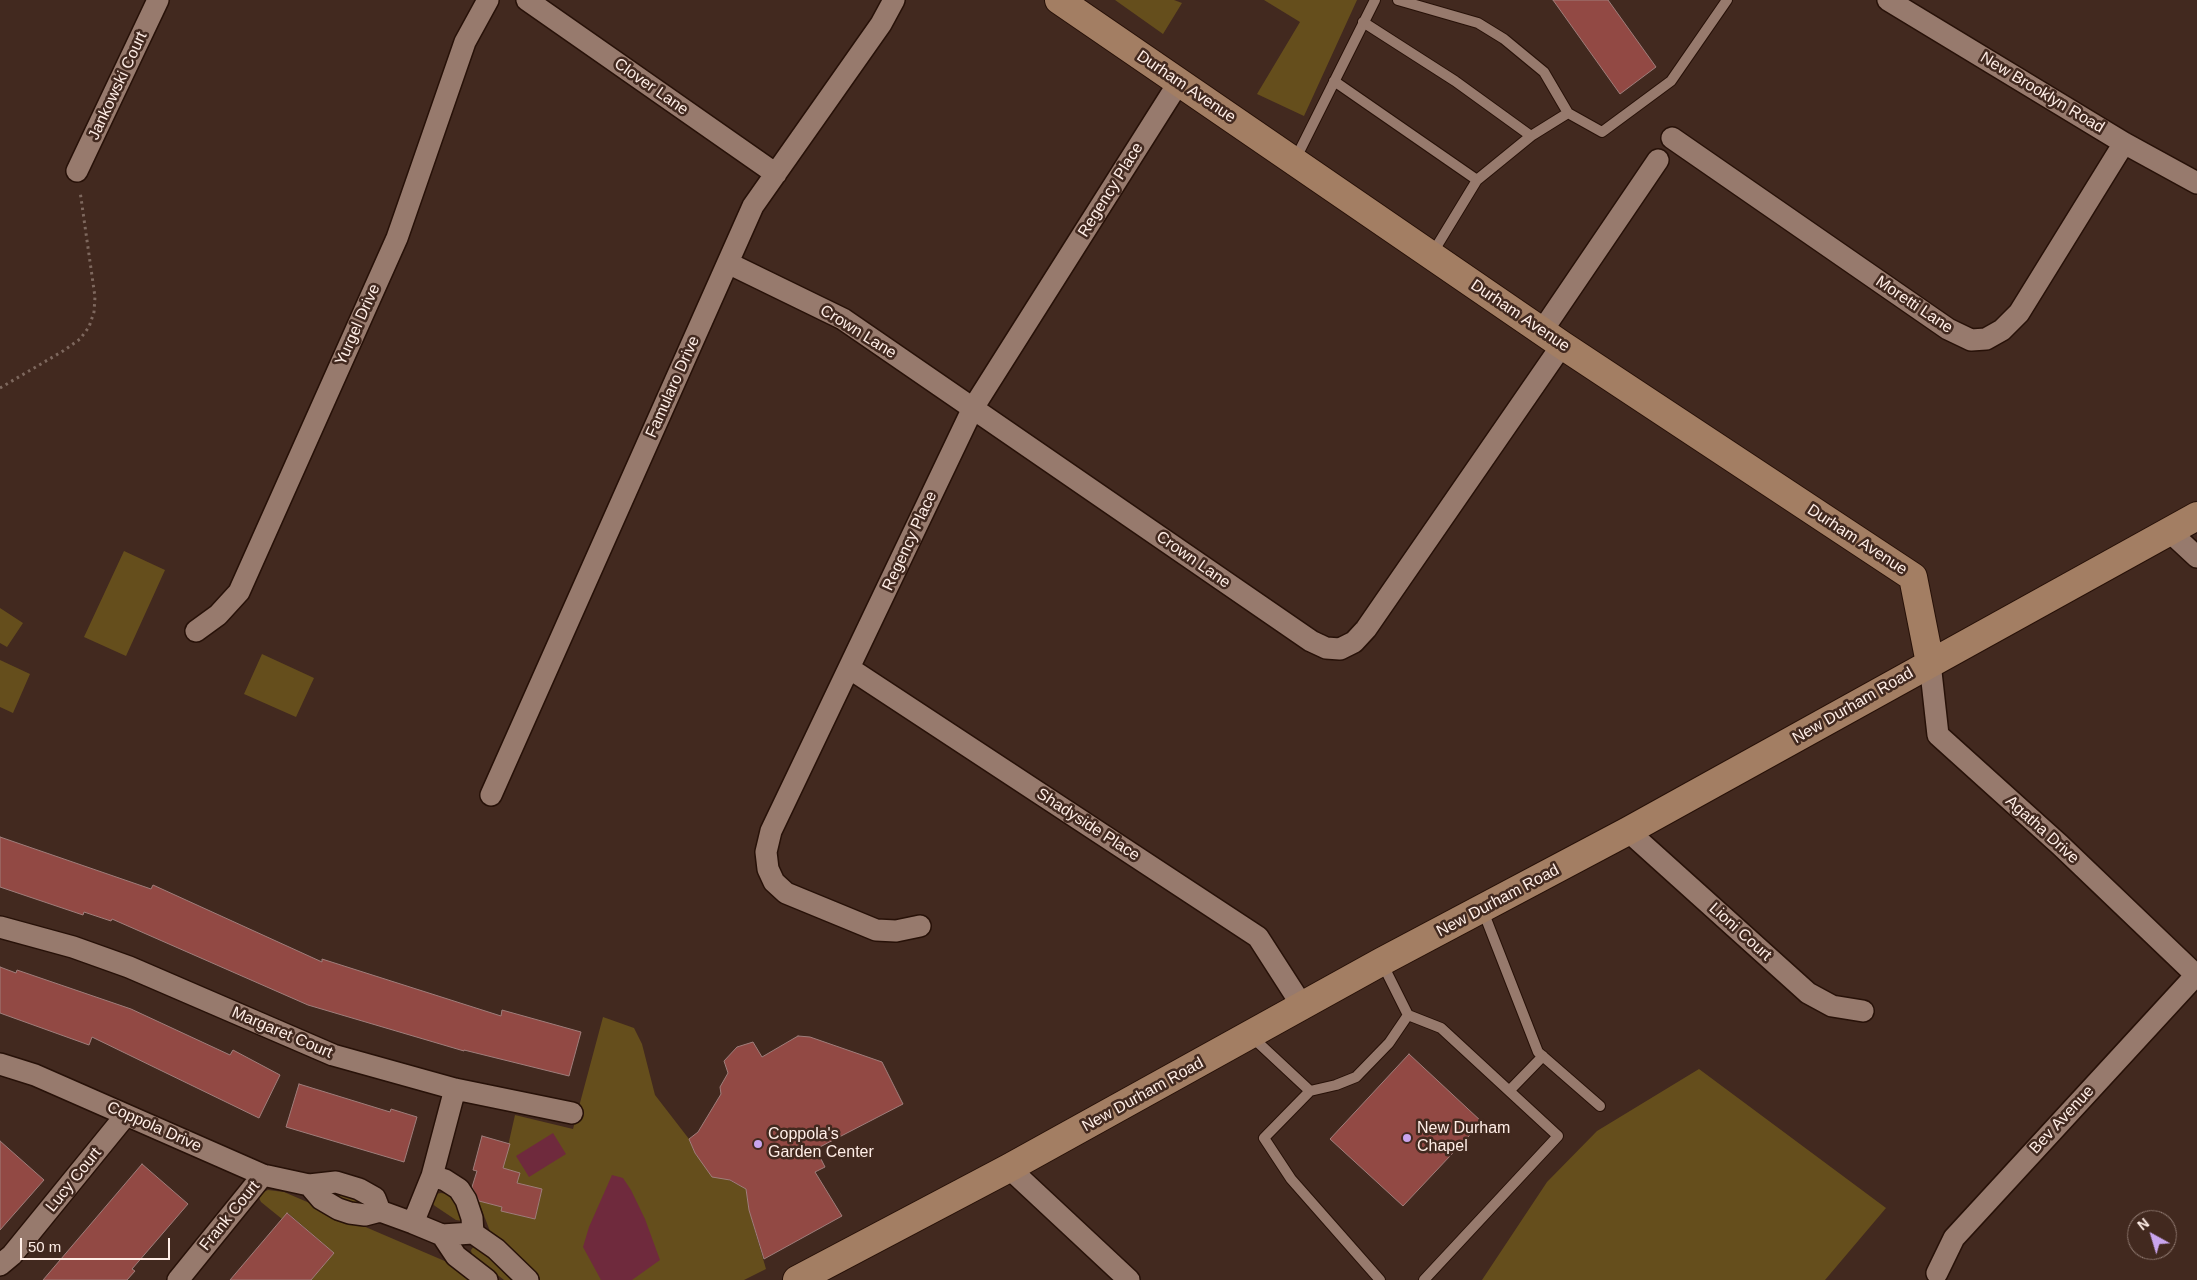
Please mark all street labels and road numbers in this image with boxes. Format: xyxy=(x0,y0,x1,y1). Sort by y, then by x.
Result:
street label: Jankowski Court xyxy=(84,29,152,143)
street label: Durham Avenue xyxy=(1133,47,1239,127)
street label: New Brooklyn Road xyxy=(1976,48,2108,138)
street label: Clover Lane xyxy=(610,54,692,120)
street label: Regency Place xyxy=(1074,139,1148,241)
street label: Moretti Lane xyxy=(1872,272,1956,338)
street label: Durham Avenue xyxy=(1467,276,1573,356)
street label: Yurgel Drive xyxy=(332,281,384,369)
street label: Crown Lane xyxy=(816,301,900,363)
street label: Famularo Drive xyxy=(642,333,704,441)
street label: Regency Place xyxy=(879,488,941,594)
street label: Durham Avenue xyxy=(1803,501,1911,579)
street label: Crown Lane xyxy=(1152,527,1234,593)
street label: New Durham Road xyxy=(1789,664,1917,748)
street label: Shadyside Place xyxy=(1033,784,1143,866)
street label: Agatha Drive xyxy=(2001,792,2083,868)
street label: New Durham Road xyxy=(1433,861,1563,941)
street label: Lioni Court xyxy=(1705,899,1775,965)
street label: Margaret Court xyxy=(229,1003,335,1063)
street label: New Durham Road xyxy=(1079,1054,1207,1136)
street label: Bev Avenue xyxy=(2026,1082,2098,1158)
street label: Coppola Drive xyxy=(104,1098,204,1156)
street label: Lucy Court xyxy=(42,1144,106,1216)
street label: Frank Court xyxy=(196,1177,264,1255)

